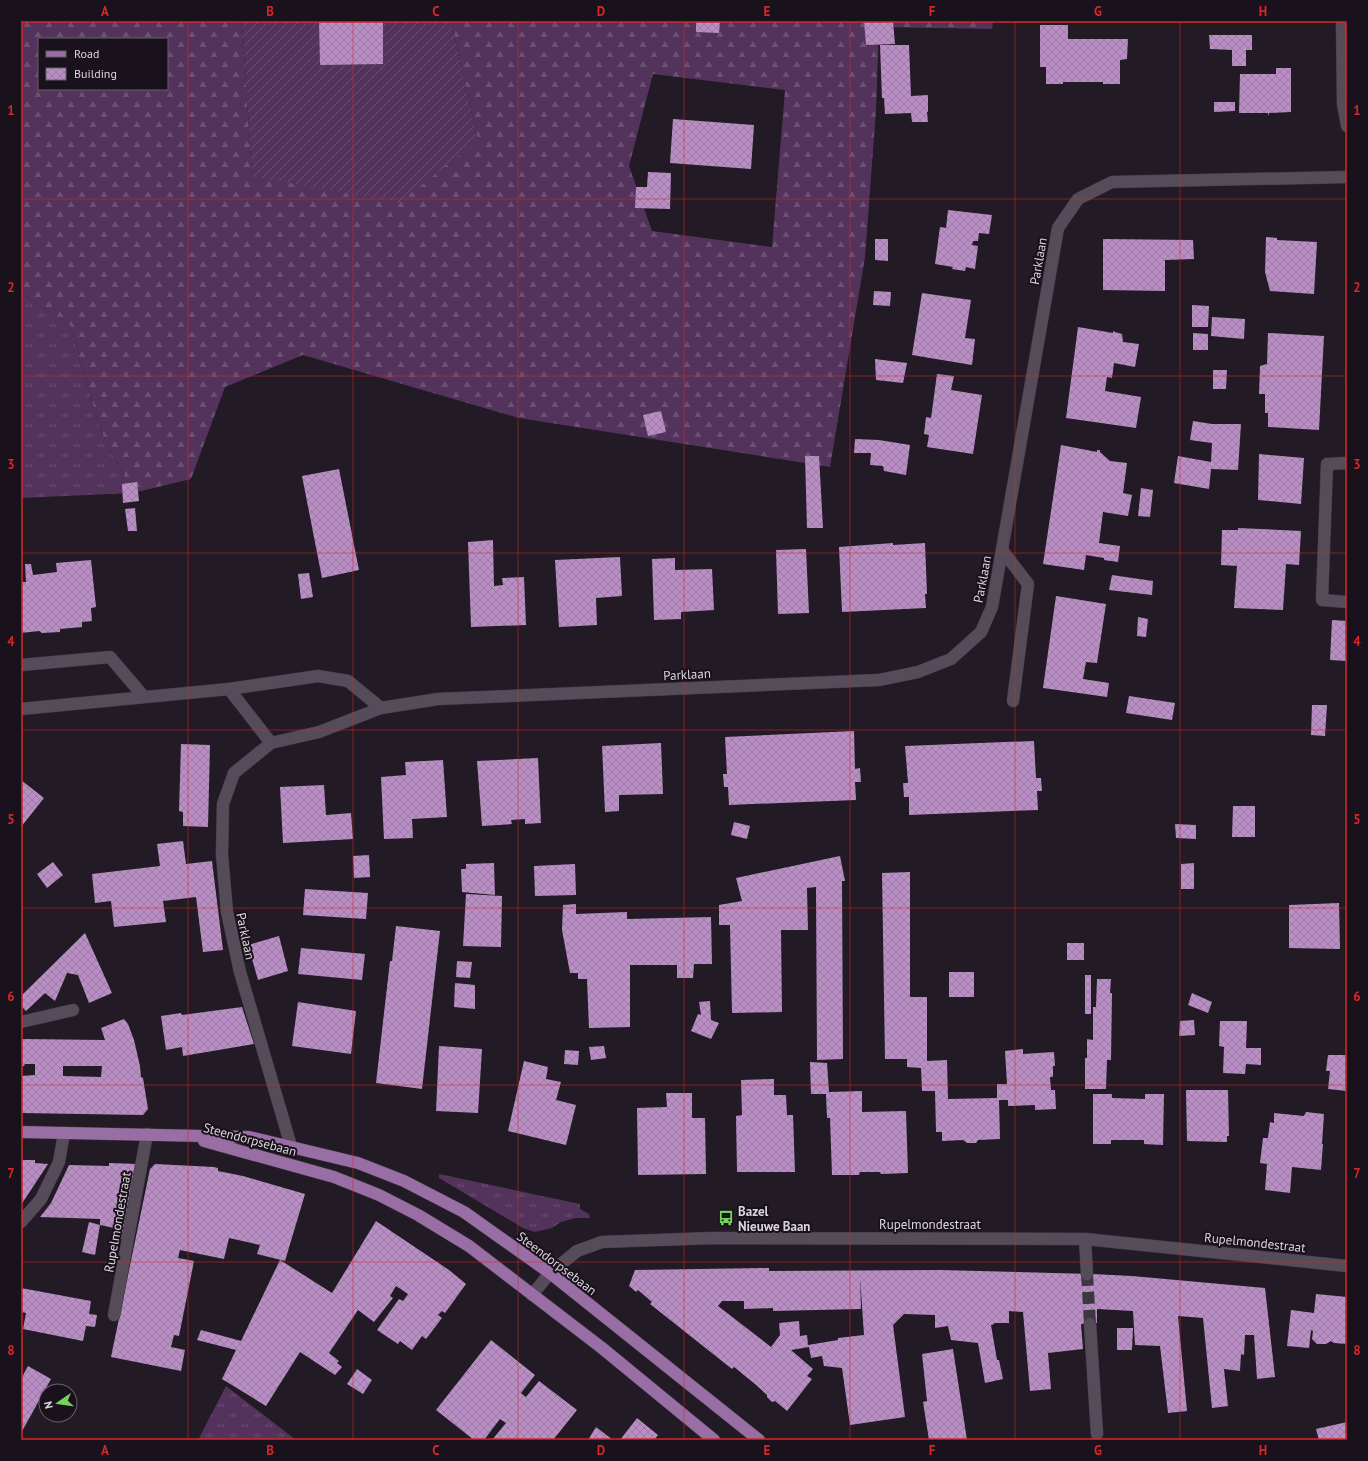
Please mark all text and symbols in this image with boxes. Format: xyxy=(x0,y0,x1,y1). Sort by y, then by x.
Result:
text: A xyxy=(101,3,109,20)
text: B xyxy=(266,3,274,20)
text: C xyxy=(432,3,440,20)
text: D xyxy=(597,3,605,20)
text: E xyxy=(764,3,771,20)
text: F xyxy=(929,3,936,20)
text: G xyxy=(1094,3,1102,20)
text: H xyxy=(1259,3,1267,20)
legend xyxy=(38,38,168,90)
text: Road xyxy=(74,46,99,61)
text: Building xyxy=(74,66,117,81)
text: 1 xyxy=(7,102,15,119)
text: 1 xyxy=(1353,102,1361,119)
street label: Parklaan xyxy=(1026,236,1051,286)
text: 2 xyxy=(7,279,15,296)
text: 2 xyxy=(1353,279,1361,296)
text: 3 xyxy=(7,456,15,473)
text: 3 xyxy=(1353,456,1361,473)
street label: Parklaan xyxy=(970,554,995,604)
text: 4 xyxy=(7,633,15,650)
text: 4 xyxy=(1353,633,1361,650)
street label: Parklaan xyxy=(663,665,711,684)
text: 5 xyxy=(7,811,15,828)
text: 5 xyxy=(1353,811,1361,828)
street label: Parklaan xyxy=(232,911,259,961)
text: 6 xyxy=(7,988,15,1005)
text: 6 xyxy=(1353,988,1361,1005)
street label: Steendorpsebaan xyxy=(201,1119,298,1160)
text: 7 xyxy=(7,1165,15,1182)
text: 7 xyxy=(1353,1165,1361,1182)
street label: Rupelmondestraat xyxy=(100,1170,135,1274)
place label: Bazel Nieuwe Baan xyxy=(738,1203,810,1235)
bus stop icon: Bazel Nieuwe Baan xyxy=(717,1209,735,1227)
street label: Rupelmondestraat xyxy=(879,1216,982,1233)
street label: Steendorpsebaan xyxy=(513,1228,600,1299)
street label: Rupelmondestraat xyxy=(1203,1229,1307,1256)
text: 8 xyxy=(7,1342,15,1359)
text: 8 xyxy=(1353,1342,1361,1359)
north arrow xyxy=(38,1383,78,1423)
text: N xyxy=(41,1400,56,1410)
text: A xyxy=(101,1442,109,1459)
text: B xyxy=(266,1442,274,1459)
text: C xyxy=(432,1442,440,1459)
text: D xyxy=(597,1442,605,1459)
text: E xyxy=(764,1442,771,1459)
text: F xyxy=(929,1442,936,1459)
text: G xyxy=(1094,1442,1102,1459)
text: H xyxy=(1259,1442,1267,1459)

